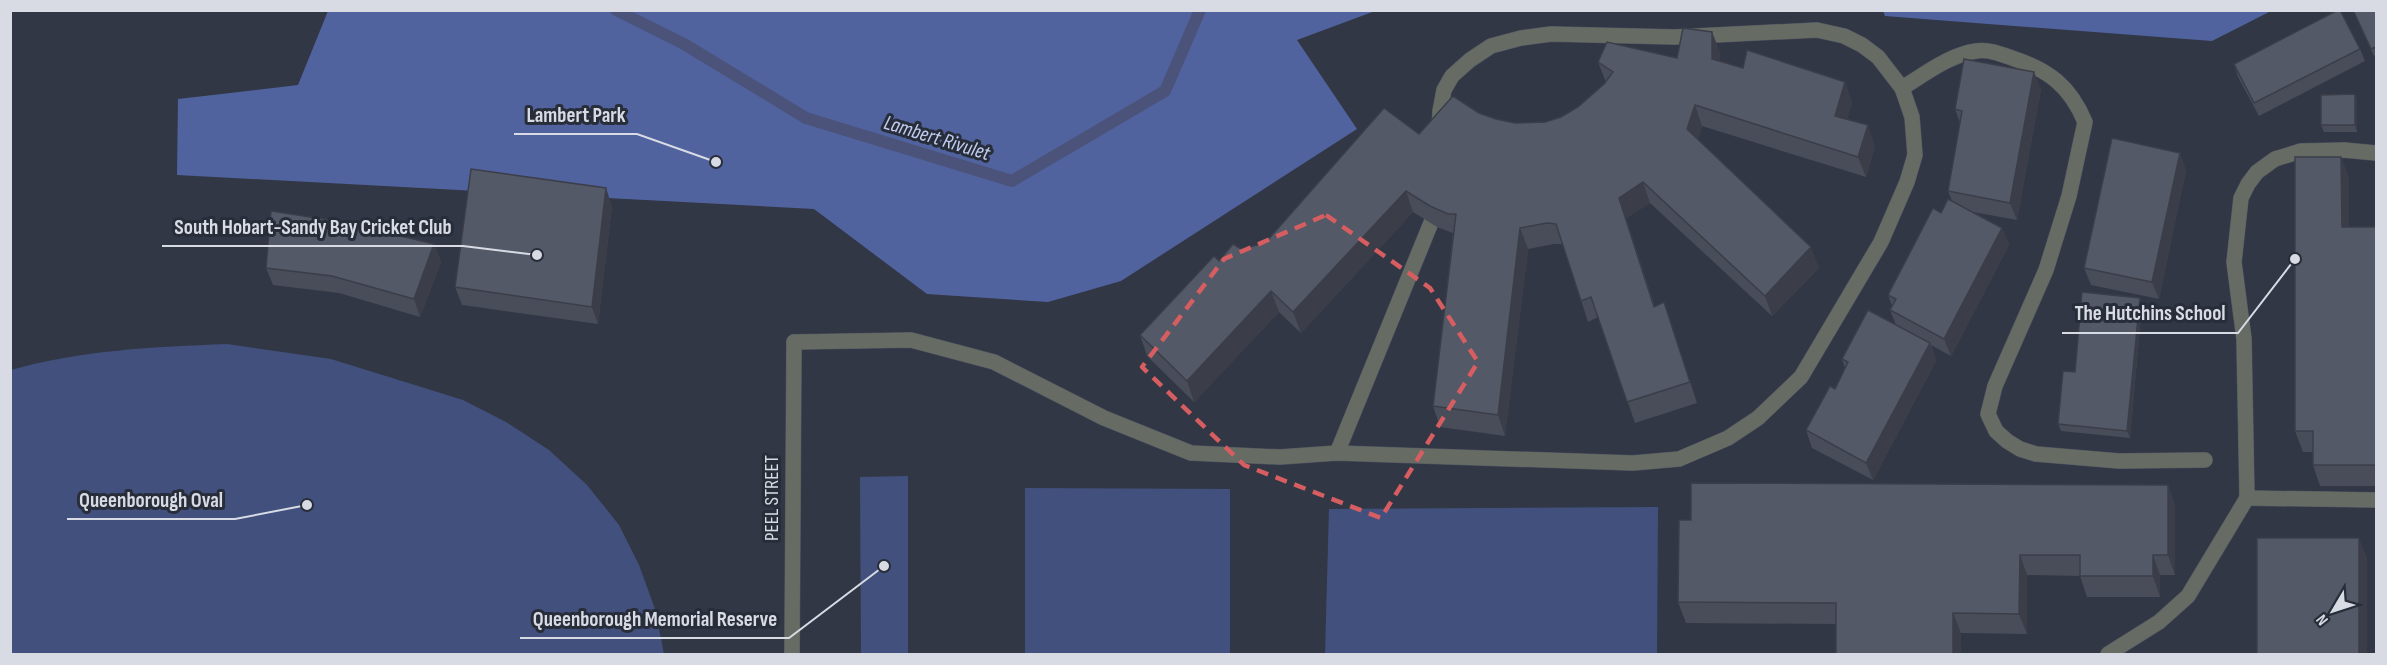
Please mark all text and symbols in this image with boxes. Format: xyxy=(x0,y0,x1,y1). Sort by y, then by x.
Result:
callout: Lambert Park xyxy=(514,95,637,134)
text: Lambert Park xyxy=(526,103,626,128)
water label: Lambert Rivulet xyxy=(881,110,994,166)
callout: South Hobart-Sandy Bay Cricket Club xyxy=(162,207,463,246)
text: South Hobart-Sandy Bay Cricket Club xyxy=(174,215,452,240)
callout: The Hutchins School xyxy=(2062,294,2238,333)
text: The Hutchins School xyxy=(2074,301,2226,326)
street label: PEEL STREET xyxy=(760,455,784,541)
callout: Queenborough Oval xyxy=(67,480,235,519)
text: Queenborough Oval xyxy=(79,488,223,513)
north arrow xyxy=(2303,581,2363,641)
callout: Queenborough Memorial Reserve xyxy=(520,599,789,638)
text: Queenborough Memorial Reserve xyxy=(533,607,777,632)
text: N xyxy=(2312,610,2333,629)

